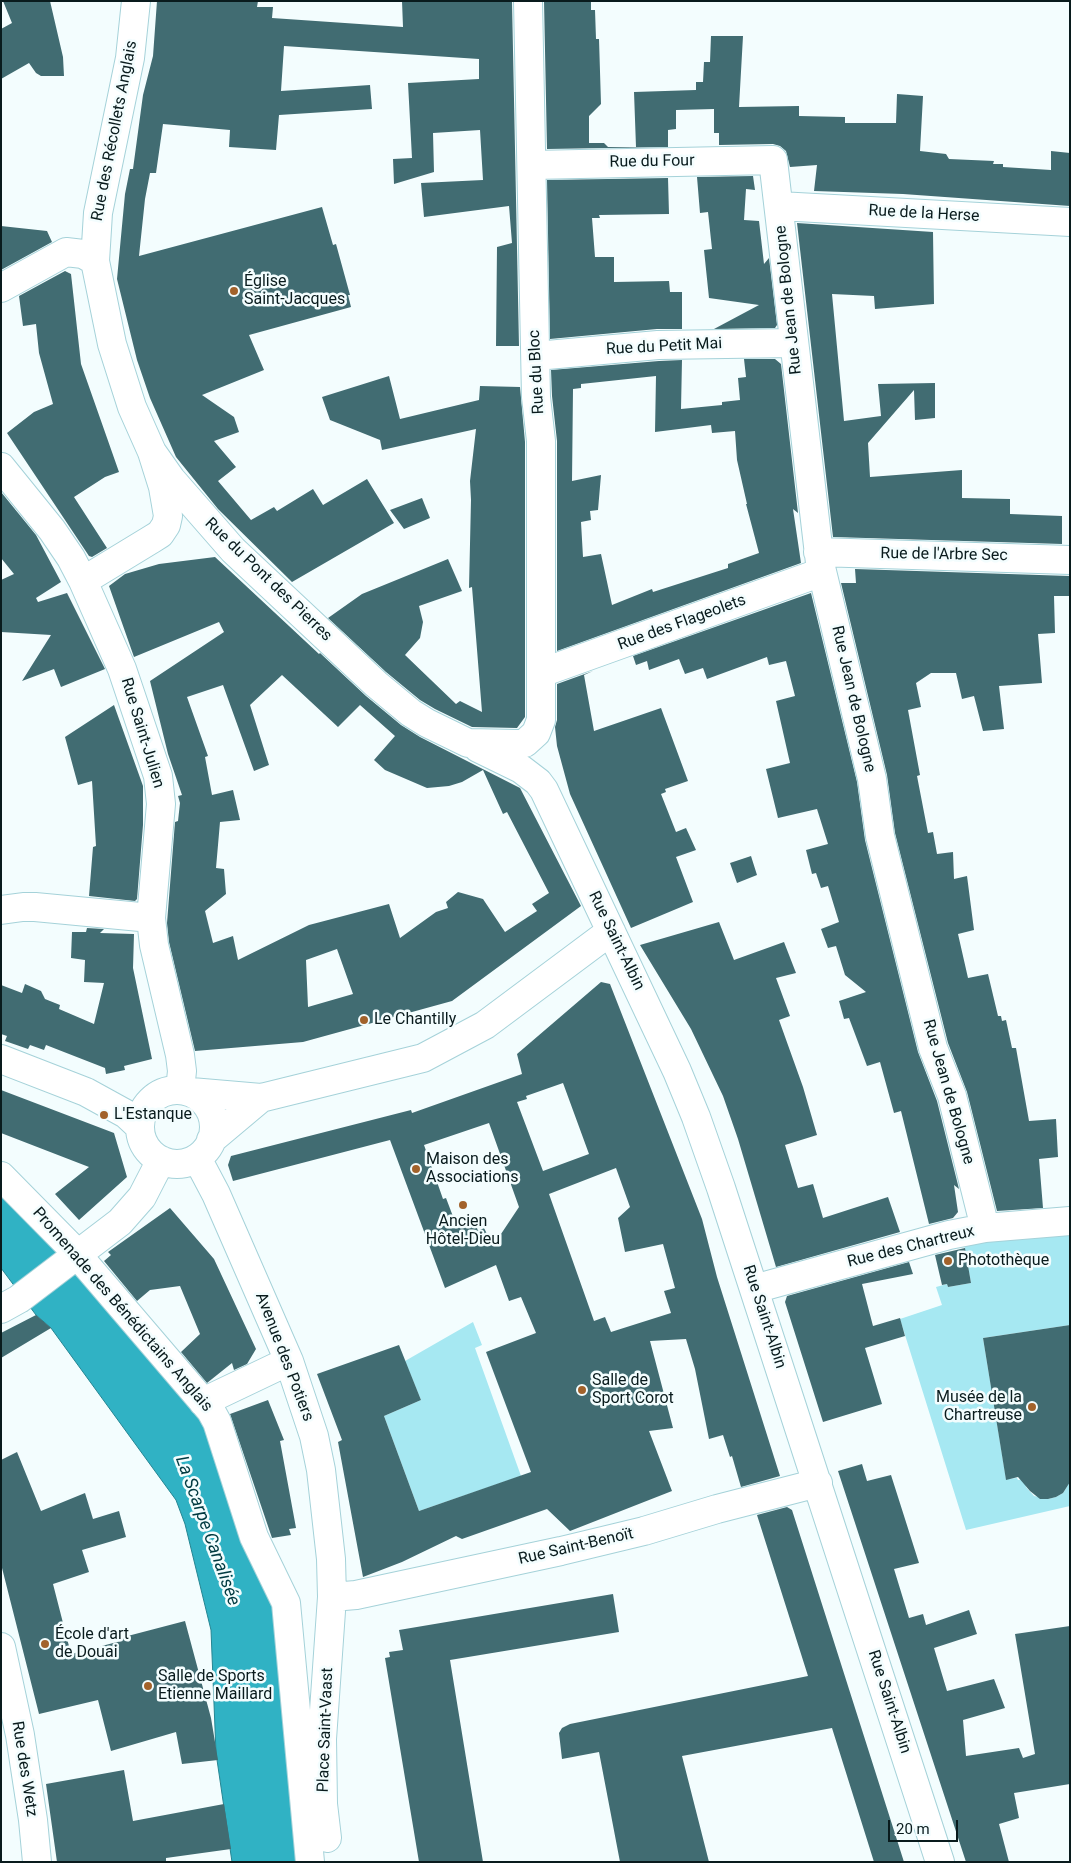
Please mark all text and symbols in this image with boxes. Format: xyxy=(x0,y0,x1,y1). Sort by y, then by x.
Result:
street label: Rue des Récollets Anglais xyxy=(88,39,142,223)
street label: Rue du Four xyxy=(609,152,695,172)
street label: Rue de la Herse xyxy=(868,202,980,226)
street label: Rue Jean de Bologne xyxy=(772,224,806,376)
place label: Église Saint-Jacques xyxy=(244,272,345,310)
marker: Église Saint-Jacques xyxy=(228,285,240,297)
street label: Rue du Bloc xyxy=(525,329,549,415)
street label: Rue du Petit Mai xyxy=(605,334,723,360)
street label: Rue du Pont des Pierres xyxy=(200,514,336,646)
street label: Rue de l'Arbre Sec xyxy=(880,544,1008,566)
street label: Rue des Flageolets xyxy=(615,591,749,655)
street label: Rue Jean de Bologne xyxy=(827,624,879,774)
street label: Rue Saint-Julien xyxy=(116,675,168,791)
street label: Rue Saint-Albin xyxy=(584,888,648,994)
place label: Le Chantilly xyxy=(374,1010,456,1030)
marker: Le Chantilly xyxy=(358,1014,370,1026)
street label: Rue Jean de Bologne xyxy=(918,1017,978,1167)
place label: L'Estanque xyxy=(114,1105,192,1125)
marker: L'Estanque xyxy=(98,1109,110,1121)
place label: Maison des Associations xyxy=(426,1150,518,1188)
marker: Maison des Associations xyxy=(410,1163,422,1175)
marker: Ancien Hôtel-Dieu xyxy=(457,1199,469,1211)
street label: Promenade des Bénédictains Anglais xyxy=(28,1204,216,1416)
place label: Ancien Hôtel-Dieu xyxy=(426,1212,500,1250)
street label: Rue des Chartreux xyxy=(845,1222,977,1272)
place label: Photothèque xyxy=(958,1251,1049,1271)
marker: Photothèque xyxy=(942,1255,954,1267)
street label: Rue Saint-Albin xyxy=(738,1263,790,1371)
street label: Avenue des Potiers xyxy=(251,1290,317,1424)
place label: Salle de Sport Corot xyxy=(592,1371,674,1409)
marker: Salle de Sport Corot xyxy=(576,1384,588,1396)
place label: Musée de la Chartreuse xyxy=(936,1388,1022,1426)
marker: Musée de la Chartreuse xyxy=(1026,1401,1038,1413)
water label: La Scarpe Canalisée xyxy=(170,1453,244,1609)
street label: Rue Saint-Benoït xyxy=(517,1524,635,1570)
place label: École d'art de Douai xyxy=(55,1625,129,1663)
marker: École d'art de Douai xyxy=(39,1638,51,1650)
street label: Rue Saint-Albin xyxy=(863,1648,915,1756)
place label: Salle de Sports Etienne Maillard xyxy=(158,1667,272,1705)
street label: Place Saint-Vaast xyxy=(314,1667,338,1793)
marker: Salle de Sports Etienne Maillard xyxy=(142,1680,154,1692)
street label: Rue des Wetz xyxy=(7,1720,41,1818)
scale bar xyxy=(891,1810,961,1842)
text: 20 m xyxy=(896,1820,930,1838)

